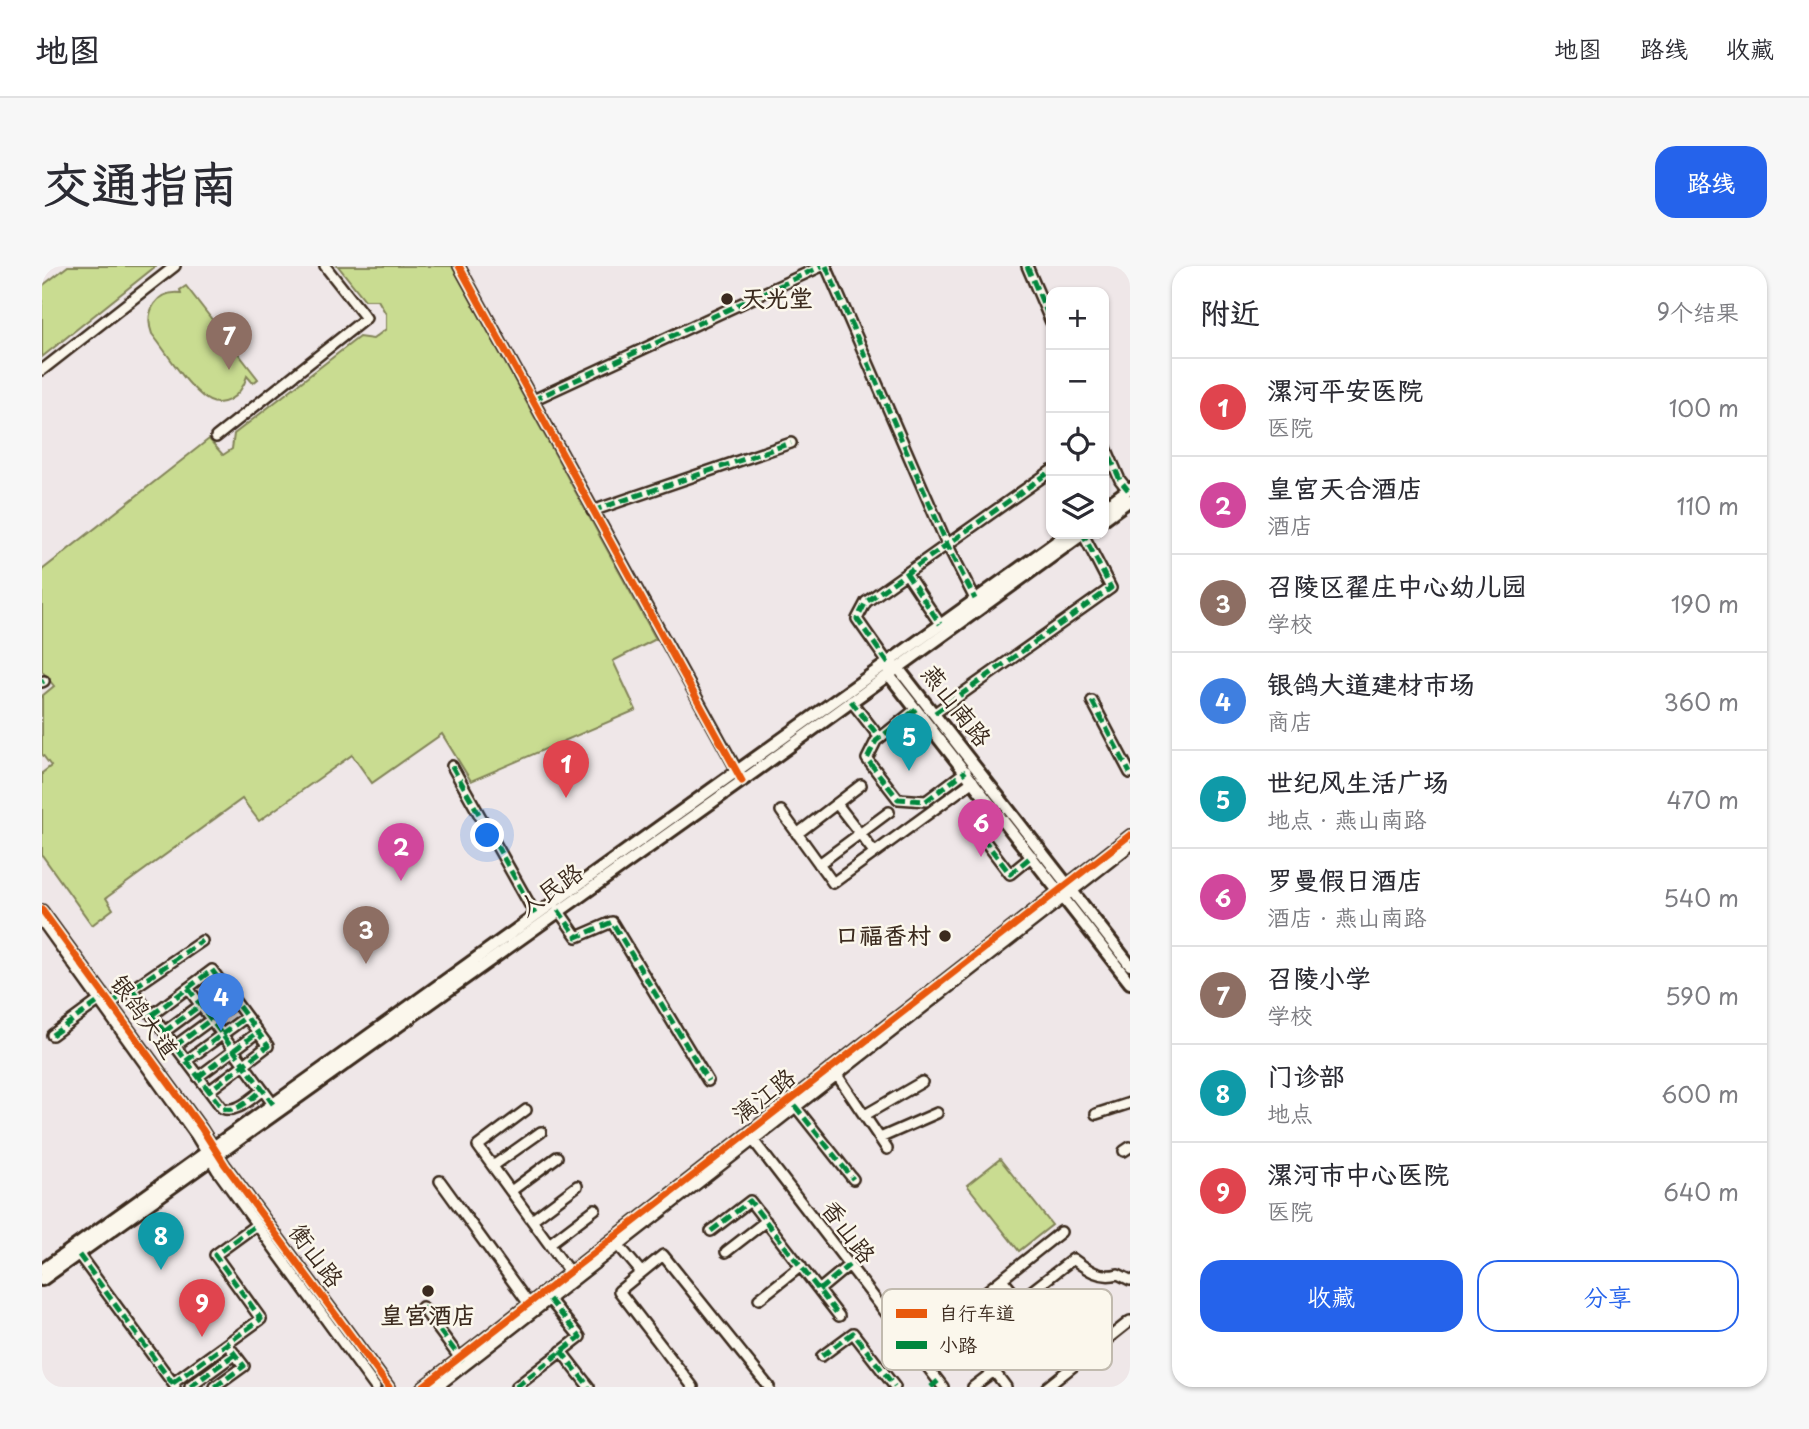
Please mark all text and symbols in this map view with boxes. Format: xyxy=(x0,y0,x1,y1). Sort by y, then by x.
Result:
text: 地图 xyxy=(35,23,101,73)
text: 地图 xyxy=(1554,30,1602,66)
text: 路线 xyxy=(1640,30,1688,66)
text: 收藏 xyxy=(1726,30,1774,66)
text: 交通指南 xyxy=(42,145,238,219)
button: 路线 xyxy=(1655,146,1767,218)
place label: 天光堂 xyxy=(741,279,813,315)
map controls xyxy=(1046,287,1109,539)
button: + xyxy=(1046,287,1109,350)
text: 附近 xyxy=(1200,289,1260,334)
marker: 天光堂 xyxy=(719,291,735,307)
text: 9个结果 xyxy=(1657,294,1739,329)
pin: 7 xyxy=(206,312,252,370)
button: − xyxy=(1046,350,1109,413)
text: 漯河平安医院 xyxy=(1267,370,1423,409)
text: 1 xyxy=(1218,390,1229,425)
text: 100 m xyxy=(1669,390,1739,425)
text: 医院 xyxy=(1267,409,1313,444)
button: locate xyxy=(1046,413,1109,476)
text: 皇宫天合酒店 xyxy=(1267,468,1423,507)
button: layers xyxy=(1046,476,1109,539)
text: 2 xyxy=(1215,488,1231,523)
text: 110 m xyxy=(1677,488,1739,523)
text: 酒店 xyxy=(1267,507,1313,542)
text: 召陵区翟庄中心幼儿园 xyxy=(1267,566,1527,605)
text: 3 xyxy=(1215,586,1231,621)
text: 190 m xyxy=(1671,586,1739,621)
text: 学校 xyxy=(1267,605,1313,640)
street label: 燕山南路 xyxy=(914,656,1001,754)
text: 银鸽大道建材市场 xyxy=(1267,664,1475,703)
text: 4 xyxy=(1215,684,1231,719)
text: 360 m xyxy=(1664,684,1739,719)
text: 商店 xyxy=(1267,703,1313,738)
pin: 5 xyxy=(886,713,932,771)
pin: 1 xyxy=(543,740,589,798)
text: 世纪风生活广场 xyxy=(1267,762,1449,801)
text: 5 xyxy=(1216,782,1230,817)
text: 470 m xyxy=(1666,782,1739,817)
pin: 6 xyxy=(958,799,1004,857)
text: 地点 · 燕山南路 xyxy=(1267,801,1427,836)
your location xyxy=(470,818,504,852)
pin: 2 xyxy=(378,823,424,881)
street label: 人民路 xyxy=(510,853,590,924)
text: 罗曼假日酒店 xyxy=(1267,860,1423,899)
text: 6 xyxy=(1215,880,1231,915)
text: 540 m xyxy=(1663,880,1739,915)
text: 酒店 · 燕山南路 xyxy=(1267,899,1427,934)
pin: 3 xyxy=(343,906,389,964)
place label: 口福香村 xyxy=(835,916,931,952)
marker: 口福香村 xyxy=(937,928,953,944)
text: 召陵小学 xyxy=(1267,958,1371,997)
street label: 银鸽大道 xyxy=(103,966,188,1065)
pin: 4 xyxy=(198,973,244,1031)
text: 7 xyxy=(1216,978,1230,1013)
text: 590 m xyxy=(1665,978,1739,1013)
text: 学校 xyxy=(1267,997,1313,1032)
text: 门诊部 xyxy=(1267,1056,1345,1095)
street label: 漓江路 xyxy=(723,1058,802,1131)
text: 8 xyxy=(1216,1076,1230,1111)
text: 600 m xyxy=(1661,1076,1739,1111)
text: 地点 xyxy=(1267,1095,1313,1130)
text: 漯河市中心医院 xyxy=(1267,1154,1449,1193)
text: 9 xyxy=(1216,1174,1230,1209)
text: 640 m xyxy=(1663,1174,1739,1209)
street label: 香山路 xyxy=(814,1191,886,1270)
text: 医院 xyxy=(1267,1193,1313,1228)
pin: 8 xyxy=(138,1212,184,1270)
street label: 衡山路 xyxy=(282,1215,354,1294)
button: 收藏 xyxy=(1200,1260,1463,1332)
button: 分享 xyxy=(1477,1260,1739,1332)
pin: 9 xyxy=(179,1279,225,1337)
marker: 皇宫酒店 xyxy=(420,1283,436,1299)
legend xyxy=(882,1289,1112,1370)
place label: 皇宫酒店 xyxy=(380,1296,476,1332)
text: 自行车道 xyxy=(939,1298,1015,1326)
text: 小路 xyxy=(939,1330,977,1358)

